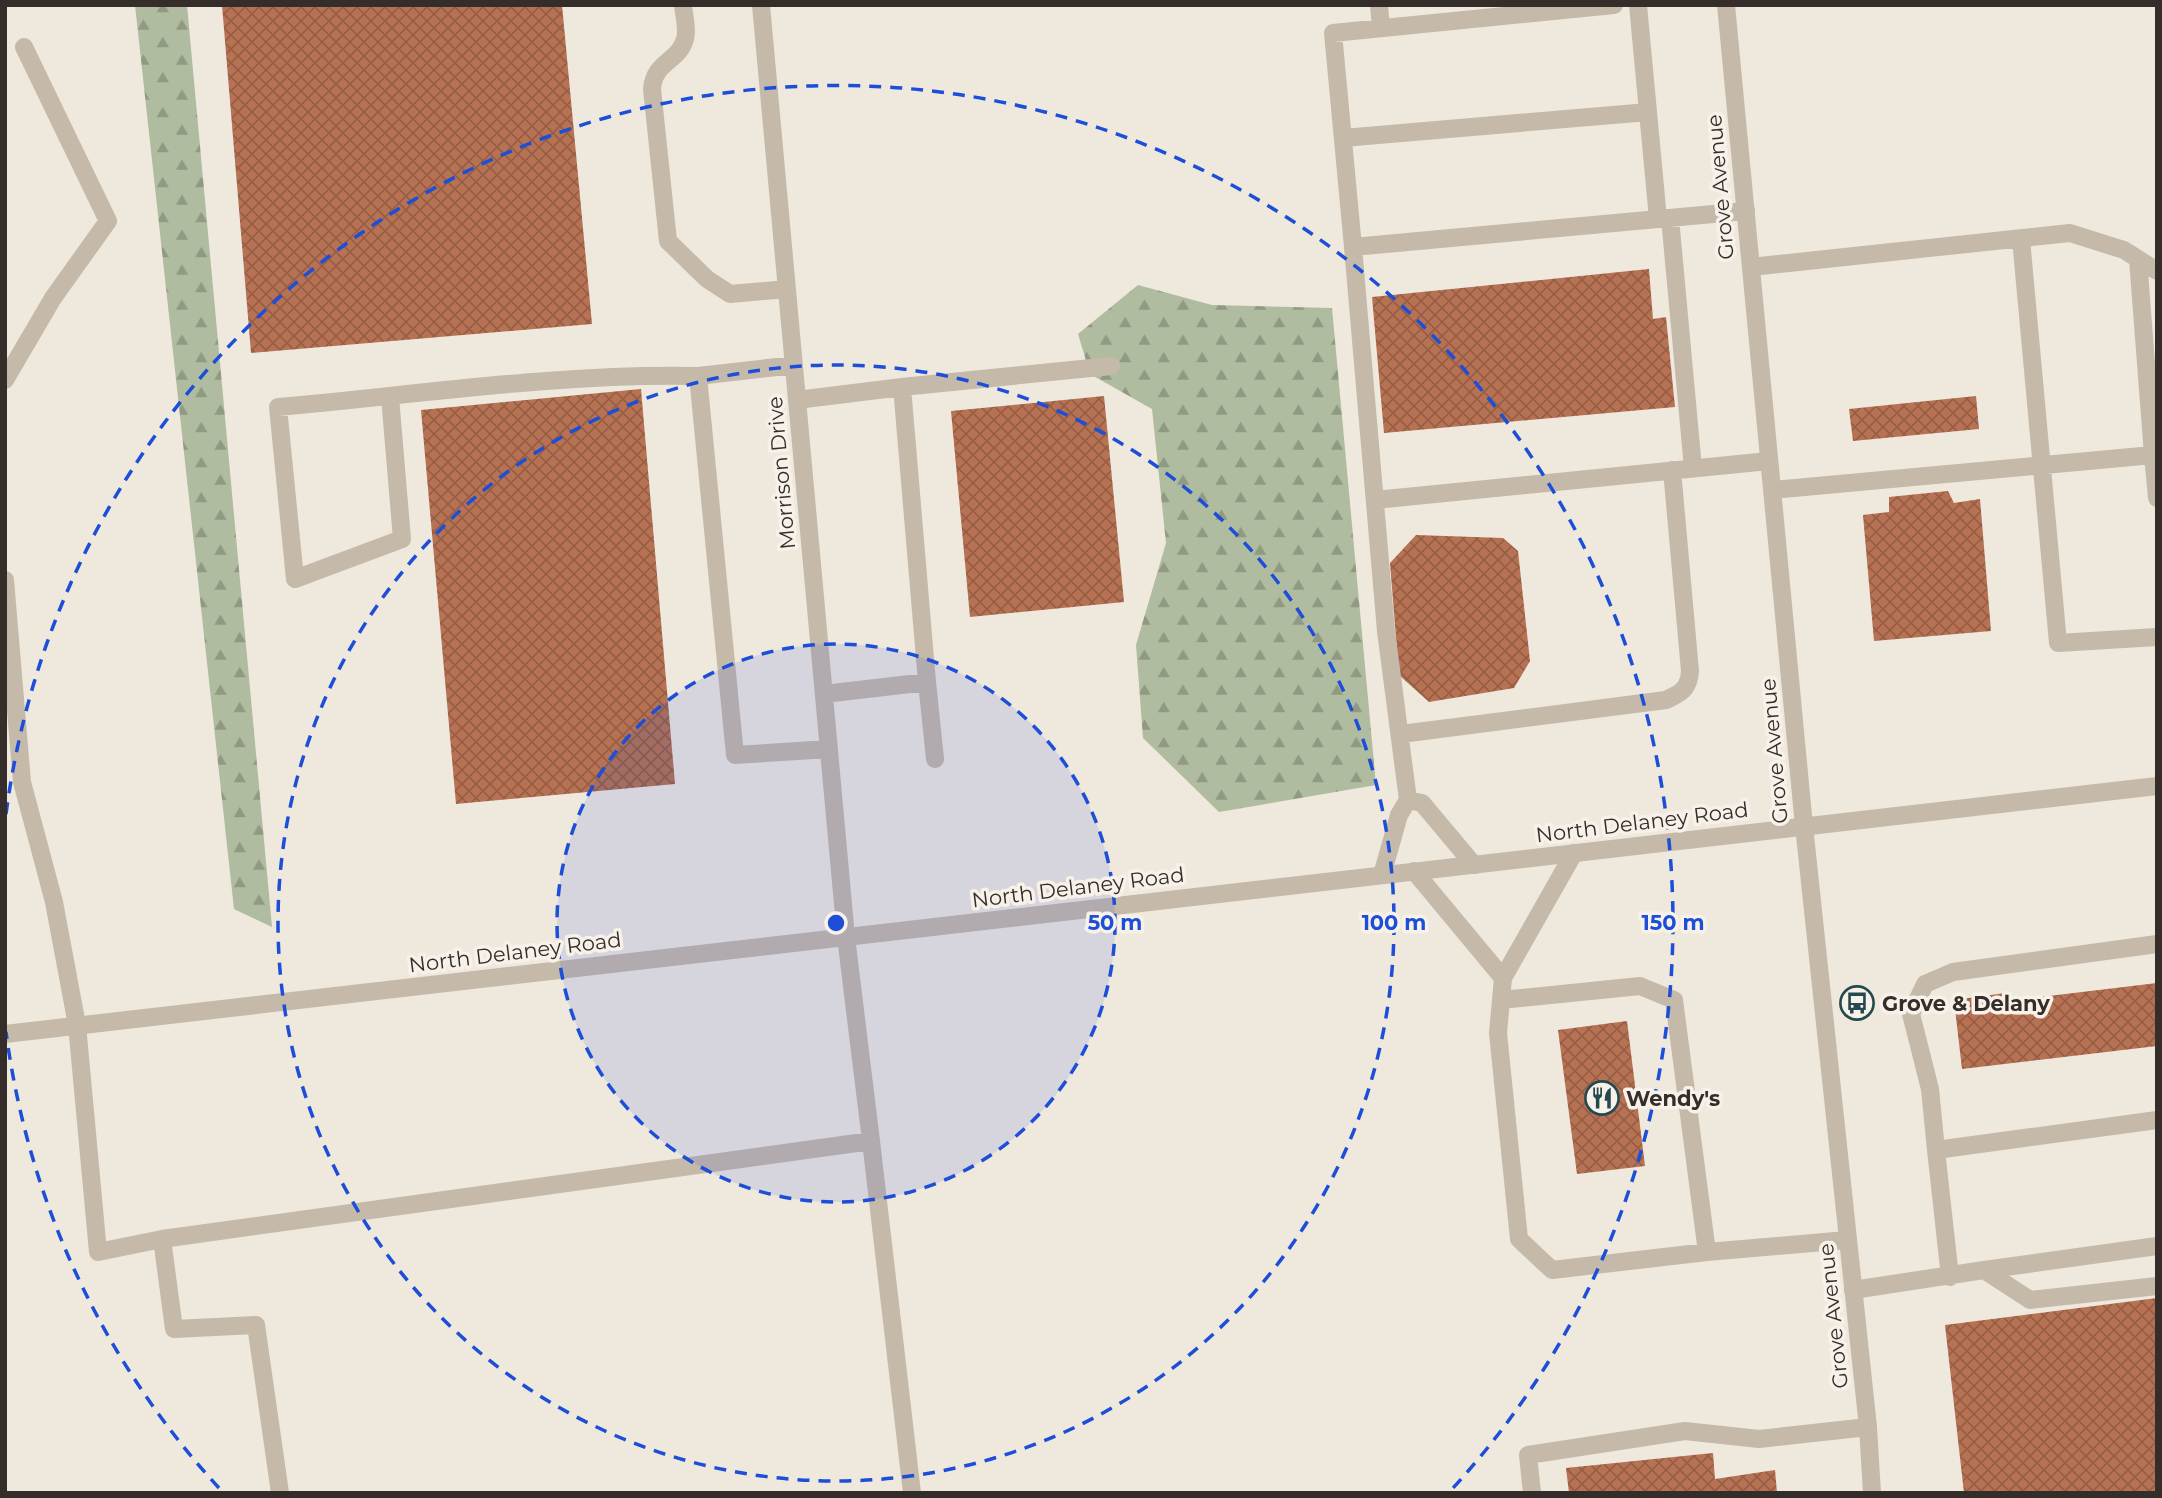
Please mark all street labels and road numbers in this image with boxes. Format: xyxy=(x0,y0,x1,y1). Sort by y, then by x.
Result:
street label: Grove Avenue xyxy=(1701,113,1739,261)
street label: Morrison Drive xyxy=(762,395,800,551)
street label: Grove Avenue xyxy=(1755,677,1793,825)
street label: North Delaney Road xyxy=(1534,797,1750,847)
street label: North Delaney Road xyxy=(970,862,1186,912)
street label: North Delaney Road xyxy=(407,927,623,977)
street label: Grove Avenue xyxy=(1813,1242,1853,1390)

